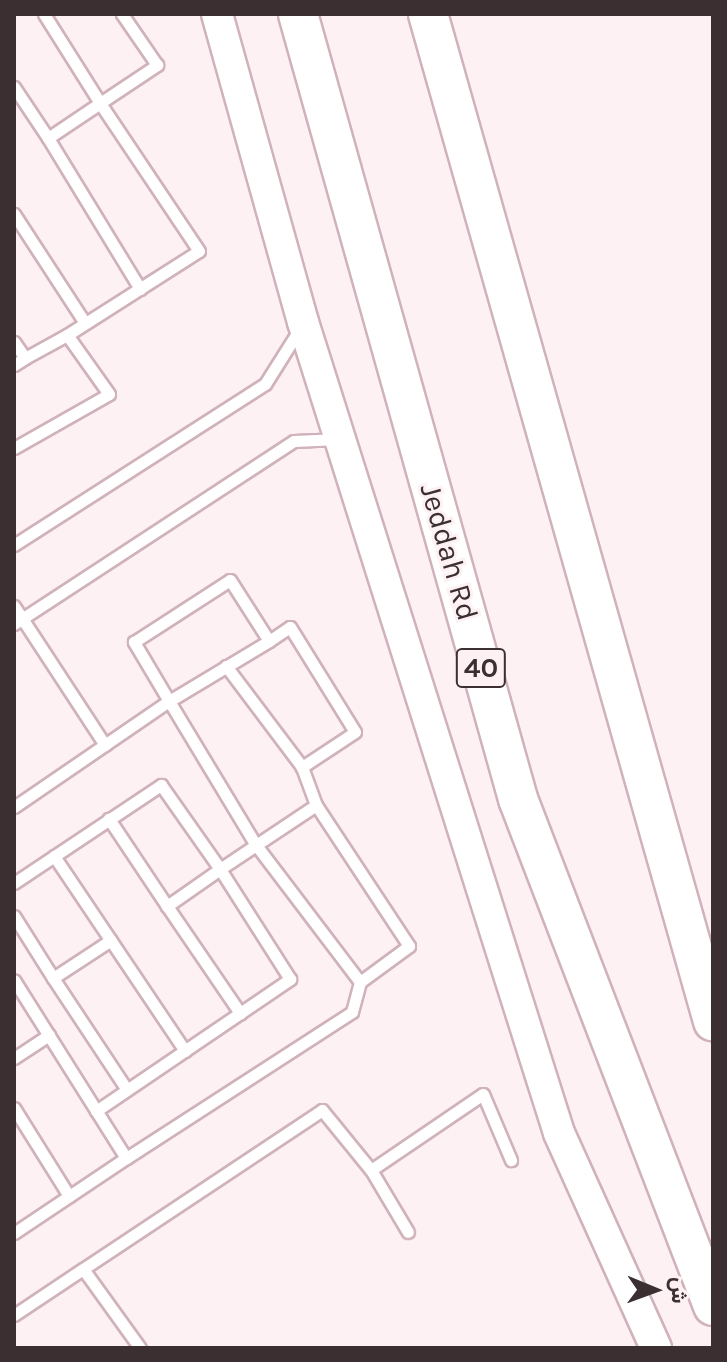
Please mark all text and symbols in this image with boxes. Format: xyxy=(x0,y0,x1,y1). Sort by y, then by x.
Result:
street label: Jeddah Rd xyxy=(412,479,486,625)
road number: 40 xyxy=(455,644,507,692)
north arrow xyxy=(615,1250,695,1330)
text: ش xyxy=(666,1277,692,1304)

